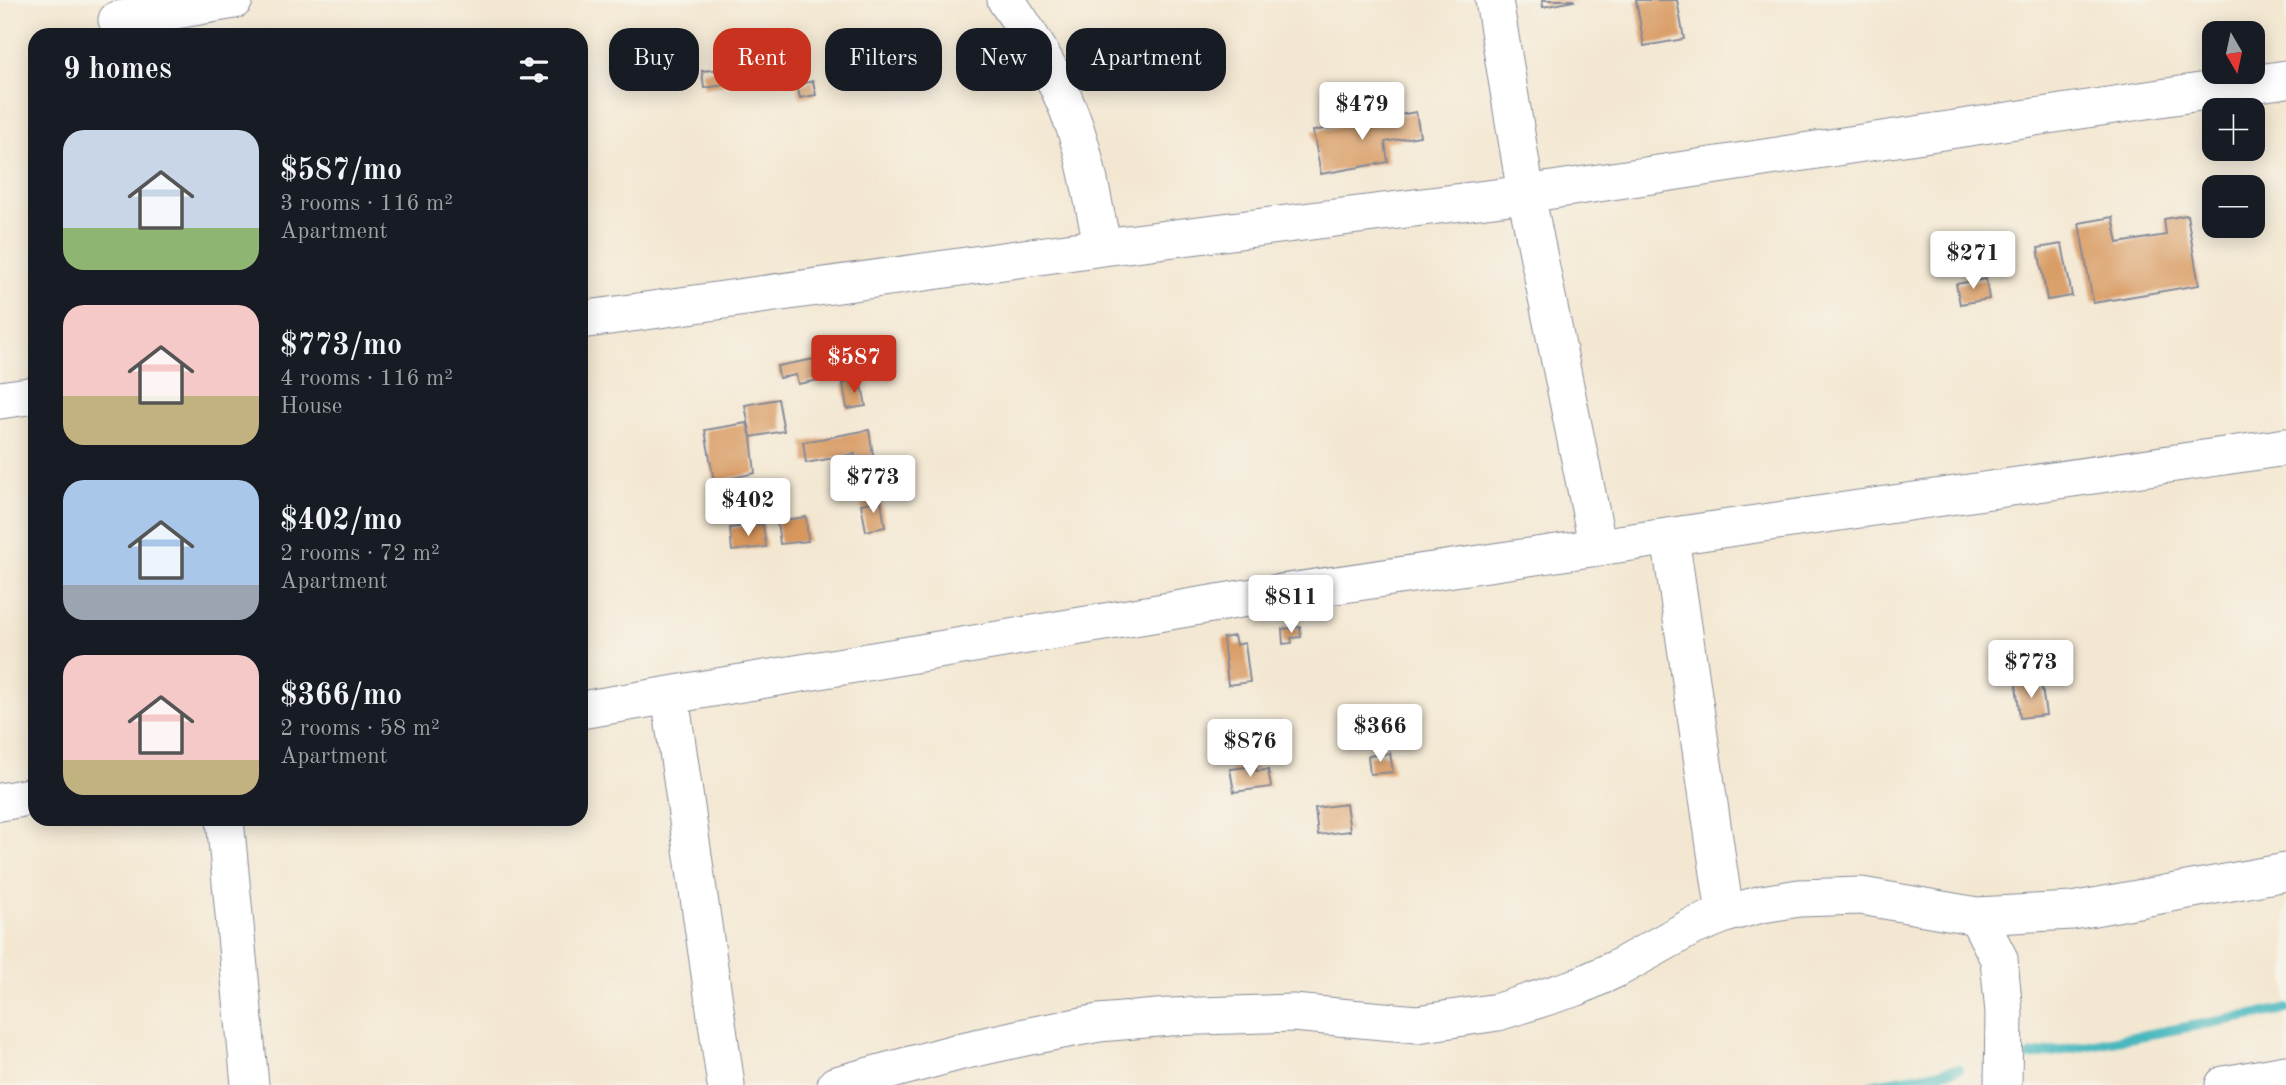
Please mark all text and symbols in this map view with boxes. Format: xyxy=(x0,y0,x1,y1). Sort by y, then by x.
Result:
north arrow xyxy=(2202,21,2264,84)
map controls xyxy=(2202,21,2265,238)
chip: Buy xyxy=(609,28,699,91)
chip: Rent xyxy=(713,28,811,91)
chip: Filters xyxy=(825,28,942,91)
chip: New xyxy=(956,28,1052,91)
chip: Apartment xyxy=(1066,28,1226,91)
icon: filters xyxy=(515,51,553,89)
text: 9 homes xyxy=(63,55,172,85)
pin: $479 xyxy=(1321,82,1403,142)
text: $479 xyxy=(1335,93,1389,116)
button: + xyxy=(2202,98,2265,161)
text: $587/mo xyxy=(280,156,402,186)
icon: home xyxy=(119,158,203,242)
button: − xyxy=(2202,175,2265,238)
text: 3 rooms · 116 m² xyxy=(280,192,453,215)
text: Apartment xyxy=(280,220,388,243)
pin: $271 xyxy=(1932,232,2014,291)
text: $271 xyxy=(1946,242,2000,265)
text: $773/mo xyxy=(280,331,402,361)
icon: home xyxy=(119,333,203,417)
pin: $587 xyxy=(813,336,895,395)
text: $587 xyxy=(827,346,881,369)
text: 4 rooms · 116 m² xyxy=(280,367,453,390)
text: House xyxy=(280,395,342,418)
pin: $773 xyxy=(832,456,914,515)
text: $773 xyxy=(846,466,900,489)
pin: $402 xyxy=(707,478,789,538)
text: $402 xyxy=(721,489,775,512)
text: $402/mo xyxy=(280,506,402,536)
icon: home xyxy=(119,508,203,592)
text: 2 rooms · 72 m² xyxy=(280,542,440,565)
text: Apartment xyxy=(280,570,388,593)
pin: $811 xyxy=(1250,576,1332,635)
text: $811 xyxy=(1264,586,1318,609)
pin: $773 xyxy=(1990,640,2072,700)
text: $773 xyxy=(2004,651,2058,674)
text: $366/mo xyxy=(280,681,402,711)
icon: home xyxy=(119,683,203,767)
pin: $366 xyxy=(1339,704,1421,764)
text: $366 xyxy=(1353,715,1407,738)
text: 2 rooms · 58 m² xyxy=(280,717,440,740)
pin: $876 xyxy=(1209,720,1291,779)
text: $876 xyxy=(1223,730,1277,753)
text: Apartment xyxy=(280,745,388,768)

